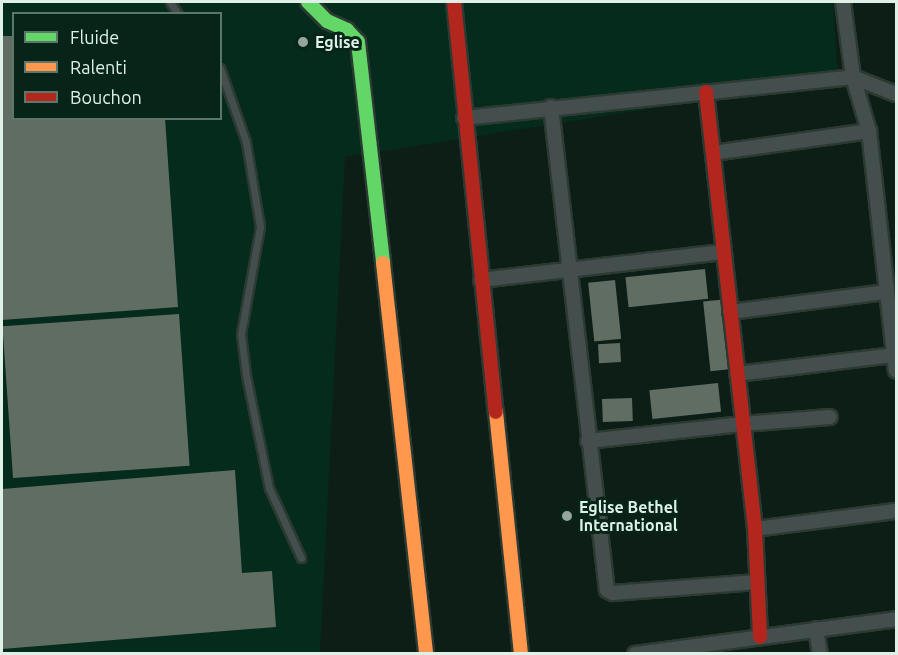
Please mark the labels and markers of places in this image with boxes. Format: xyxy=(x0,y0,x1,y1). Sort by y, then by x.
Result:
place label: Eglise xyxy=(315,32,360,52)
marker: Eglise xyxy=(296,35,310,49)
place label: Eglise Bethel International xyxy=(579,497,678,535)
marker: Eglise Bethel International xyxy=(560,509,574,523)

